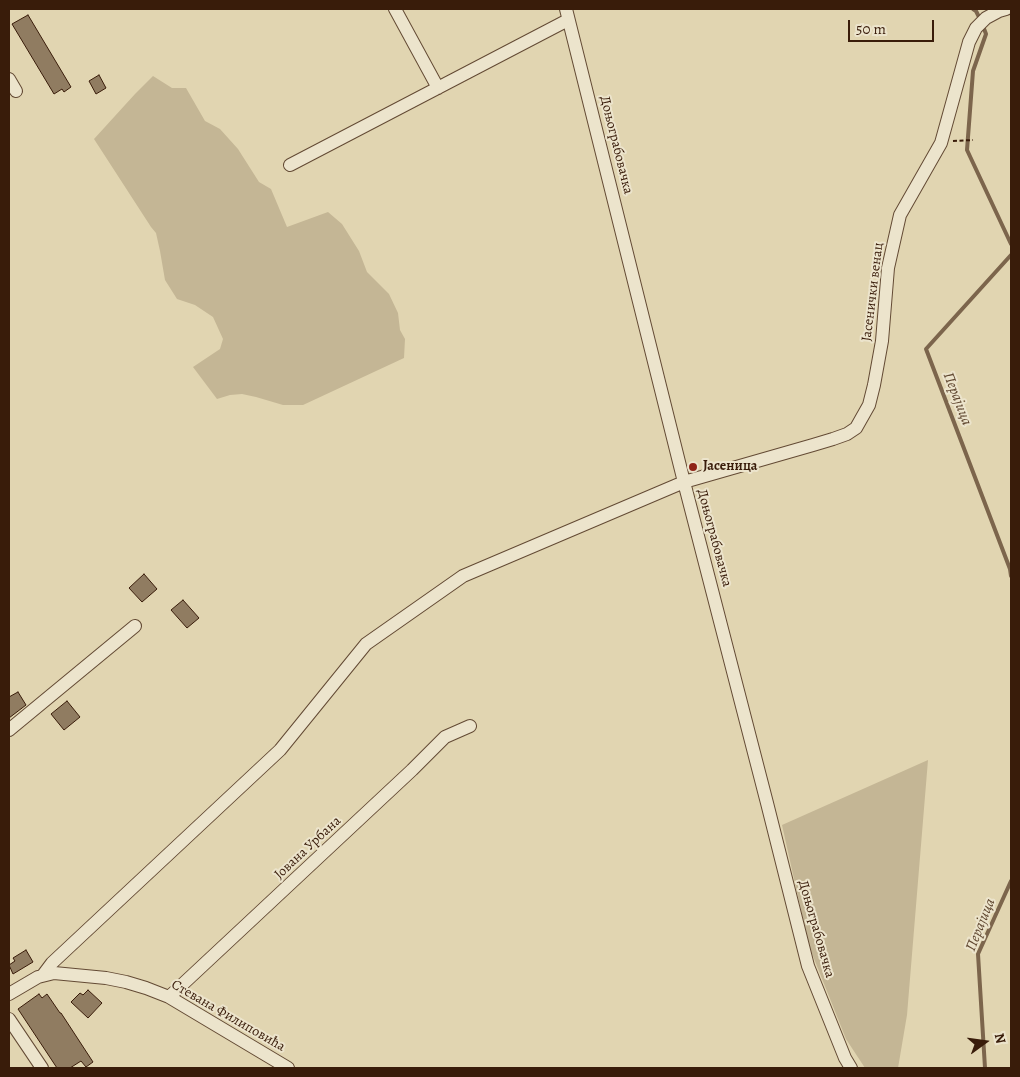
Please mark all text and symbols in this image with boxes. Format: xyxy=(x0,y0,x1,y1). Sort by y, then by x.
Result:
scale bar xyxy=(850,10,936,42)
text: 50 m xyxy=(856,19,886,39)
street label: Доњограбовачка xyxy=(596,94,636,196)
street label: Јасенички венац xyxy=(859,242,887,342)
water label: Перајица xyxy=(939,370,975,428)
place label: Јасеница xyxy=(703,459,758,475)
marker: Јасеница xyxy=(687,461,699,473)
street label: Доњограбовачка xyxy=(693,487,735,589)
street label: Јована Урбана xyxy=(271,813,345,883)
street label: Доњограбовачка xyxy=(794,878,838,980)
water label: Перајица xyxy=(962,896,1000,954)
street label: Стевана Филиповића xyxy=(168,976,288,1056)
north arrow xyxy=(960,1017,1010,1067)
text: N xyxy=(990,1031,1010,1045)

